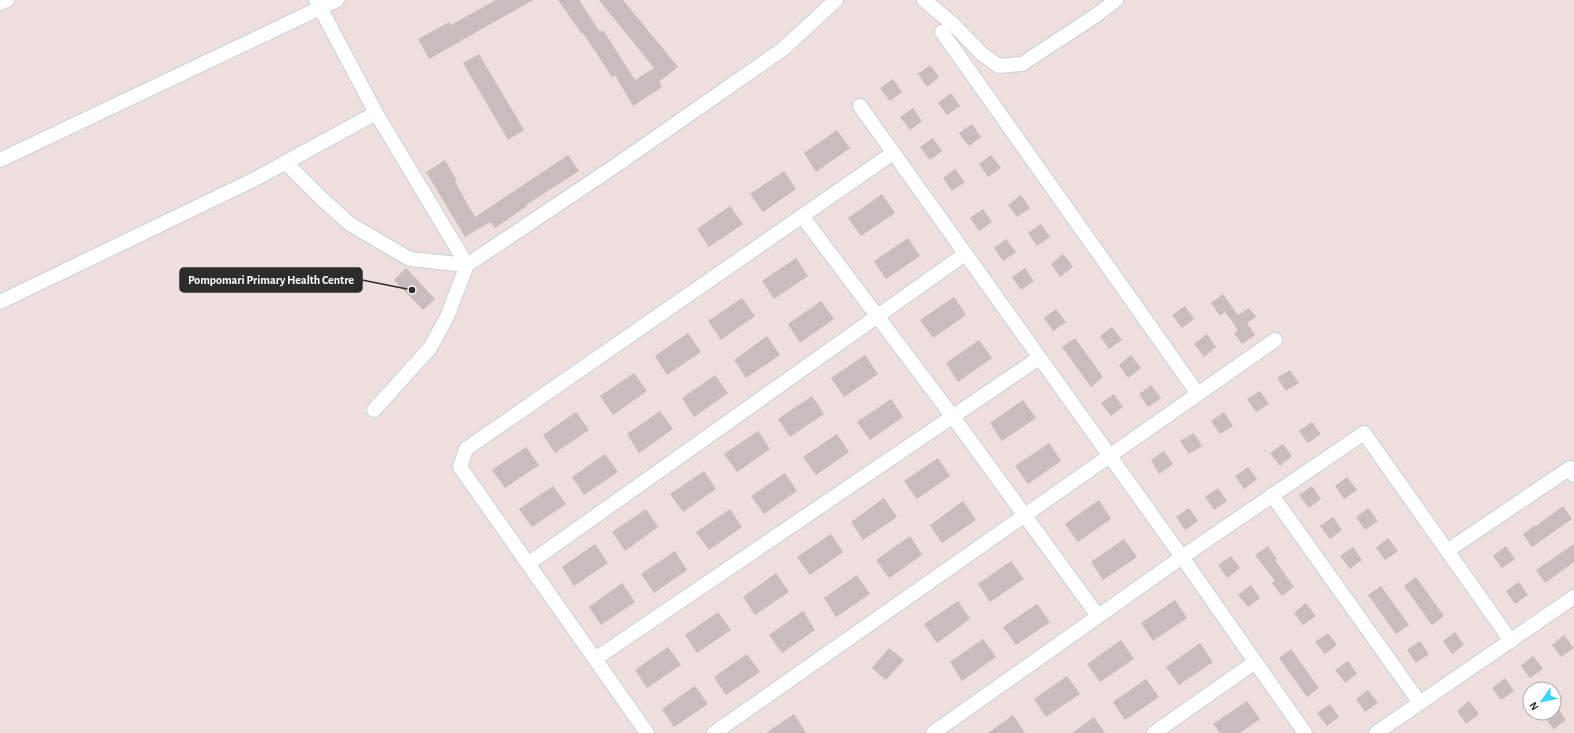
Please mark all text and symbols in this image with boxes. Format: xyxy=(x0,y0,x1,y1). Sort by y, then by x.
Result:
callout: Pompomari Primary Health Centre xyxy=(180,268,362,292)
text: Pompomari Primary Health Centre xyxy=(188,274,354,287)
north arrow xyxy=(1522,681,1562,721)
text: N xyxy=(1527,700,1541,712)

